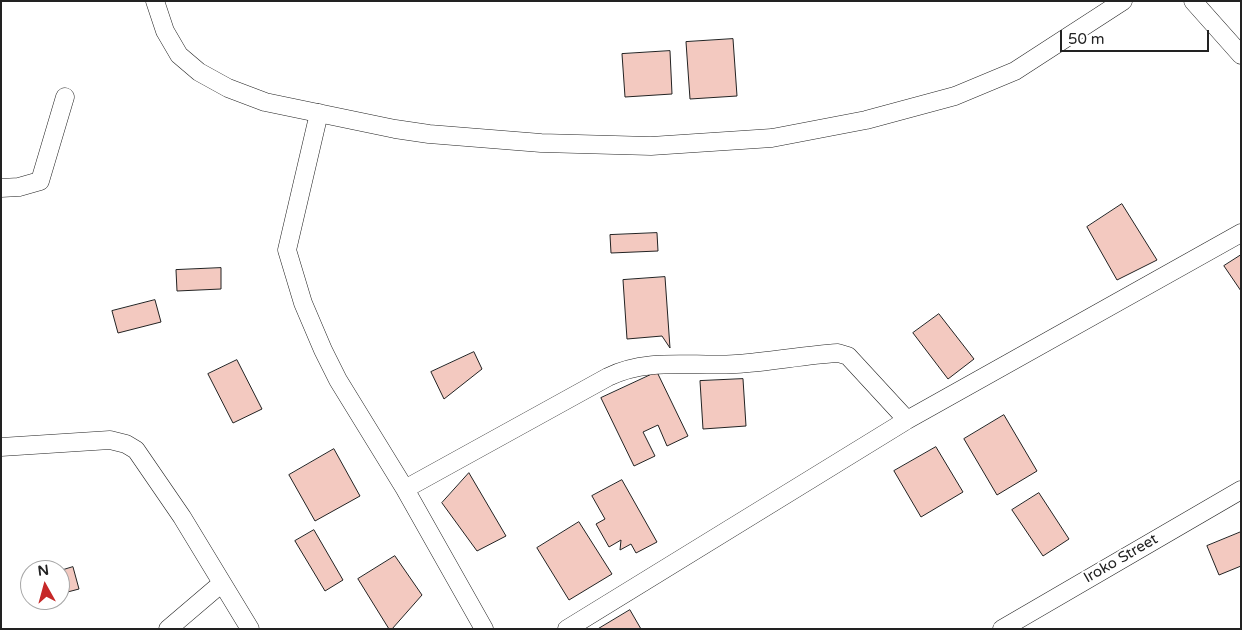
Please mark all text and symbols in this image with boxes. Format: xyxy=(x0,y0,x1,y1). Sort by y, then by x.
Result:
scale bar xyxy=(1062,20,1211,52)
text: 50 m xyxy=(1068,30,1105,48)
street label: Iroko Street xyxy=(1081,531,1161,587)
north arrow xyxy=(20,560,70,610)
text: N xyxy=(37,561,50,580)

